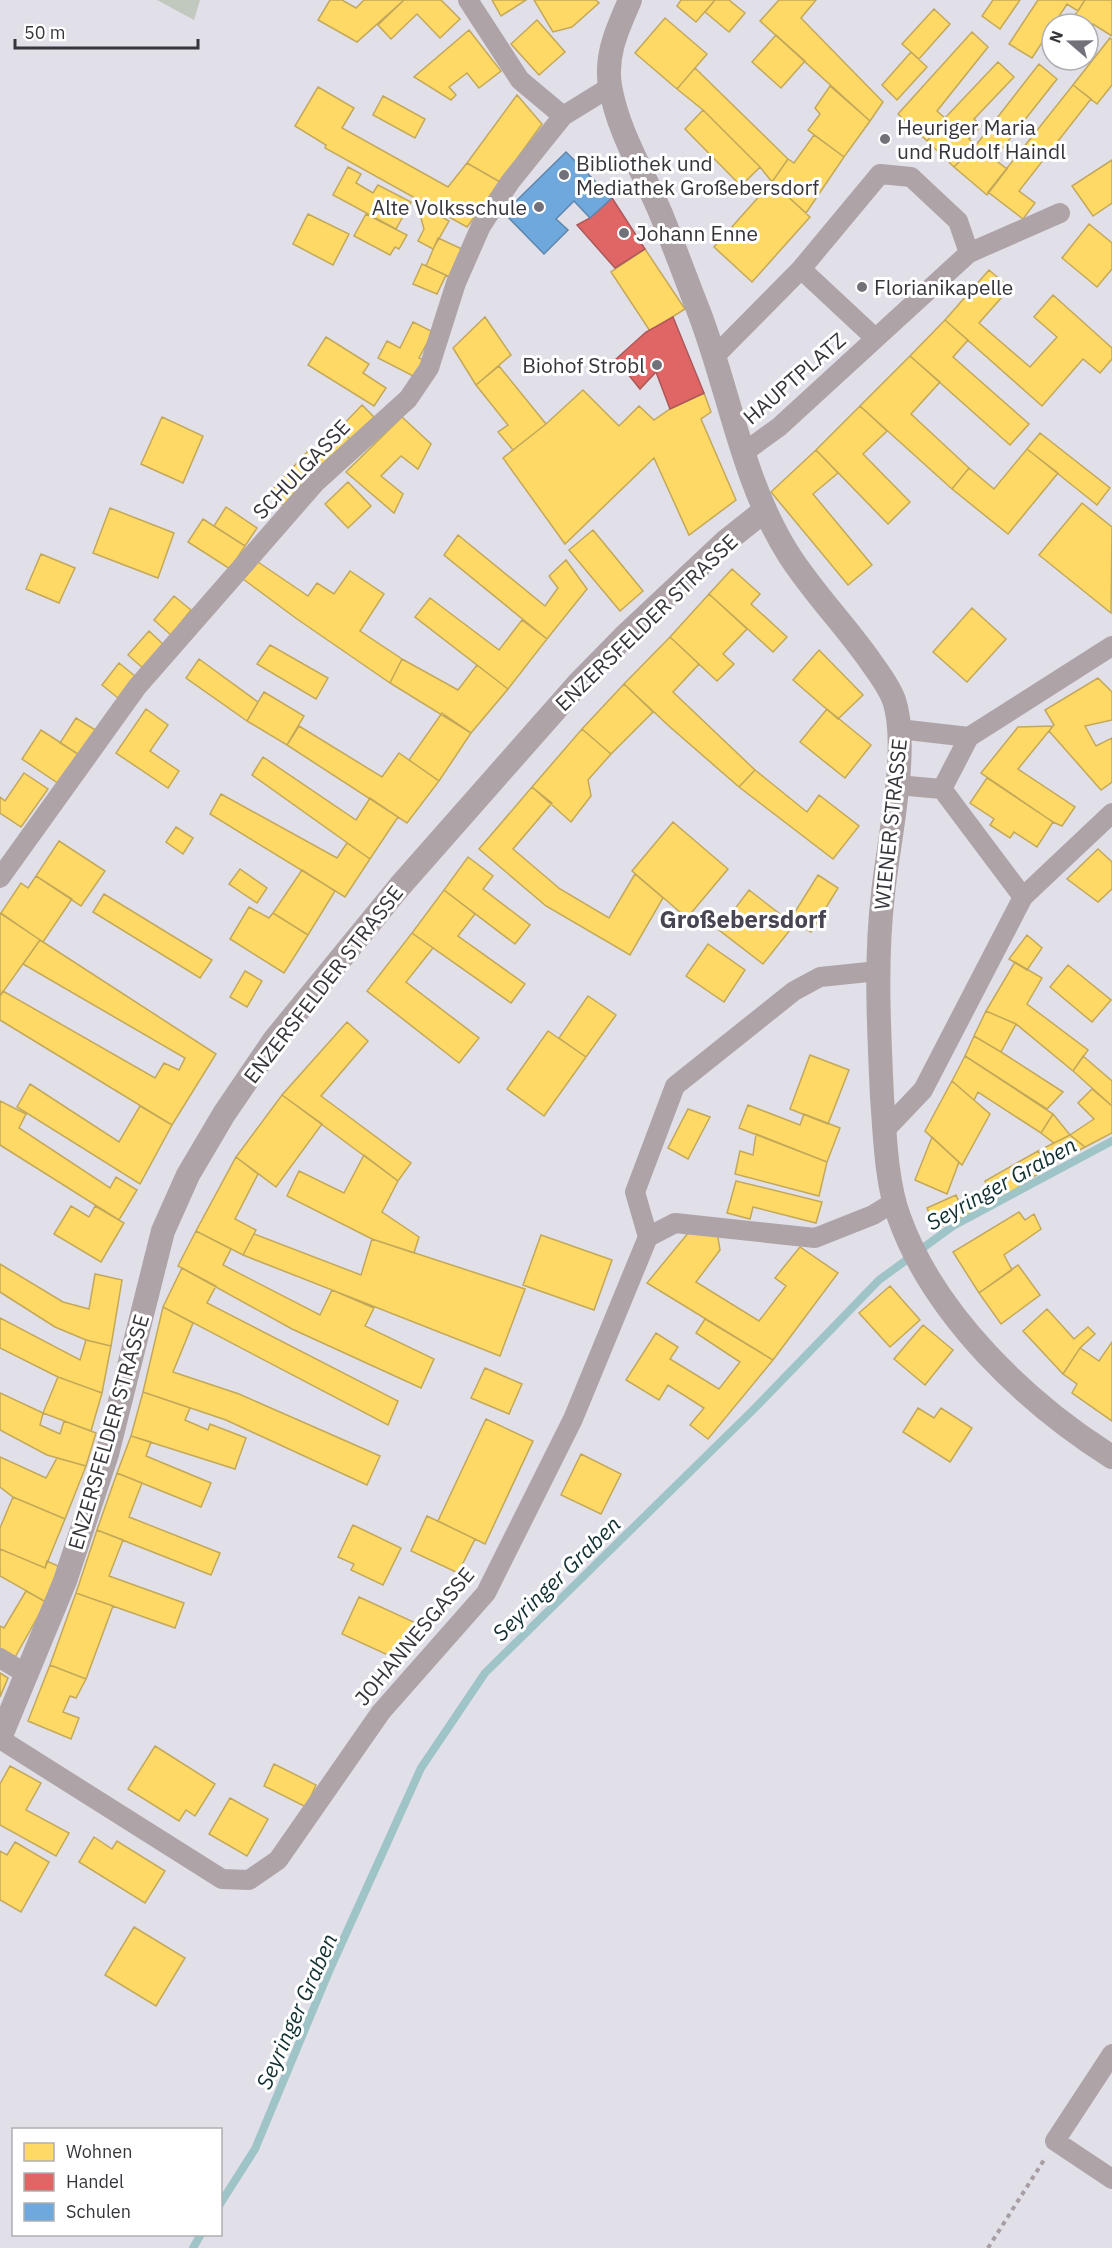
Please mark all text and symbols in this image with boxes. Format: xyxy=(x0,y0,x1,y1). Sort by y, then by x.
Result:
scale bar xyxy=(15,12,198,50)
north arrow xyxy=(1040,12,1100,72)
text: 50 m xyxy=(24,21,66,44)
text: N xyxy=(1045,28,1067,46)
place label: Heuriger Maria und Rudolf Haindl xyxy=(897,113,1066,165)
marker: Heuriger Maria und Rudolf Haindl xyxy=(878,132,892,146)
place label: Bibliothek und Mediathek Großebersdorf xyxy=(576,149,819,201)
marker: Bibliothek und Mediathek Großebersdorf xyxy=(557,168,571,182)
place label: Alte Volksschule xyxy=(372,193,527,221)
marker: Alte Volksschule xyxy=(532,200,546,214)
place label: Johann Enne xyxy=(636,219,758,247)
marker: Johann Enne xyxy=(617,226,631,240)
place label: Florianikapelle xyxy=(874,273,1013,301)
marker: Florianikapelle xyxy=(855,280,869,294)
street label: HAUPTPLATZ xyxy=(737,326,851,430)
place label: Biohof Strobl xyxy=(522,351,645,379)
marker: Biohof Strobl xyxy=(650,358,664,372)
street label: SCHULGASSE xyxy=(246,413,356,525)
street label: ENZERSFELDER STRASSE xyxy=(549,527,743,717)
street label: WIENER STRASSE xyxy=(867,737,913,911)
street label: ENZERSFELDER STRASSE xyxy=(237,879,409,1089)
district label: Großebersdorf xyxy=(659,903,827,935)
water label: Seyringer Graben xyxy=(921,1130,1081,1236)
street label: ENZERSFELDER STRASSE xyxy=(61,1311,155,1553)
water label: Seyringer Graben xyxy=(486,1509,626,1647)
street label: JOHANNESGASSE xyxy=(348,1561,480,1711)
water label: Seyringer Graben xyxy=(249,1928,343,2094)
legend xyxy=(12,2128,222,2236)
text: Wohnen xyxy=(66,2140,132,2163)
text: Handel xyxy=(66,2170,124,2193)
text: Schulen xyxy=(66,2200,131,2223)

